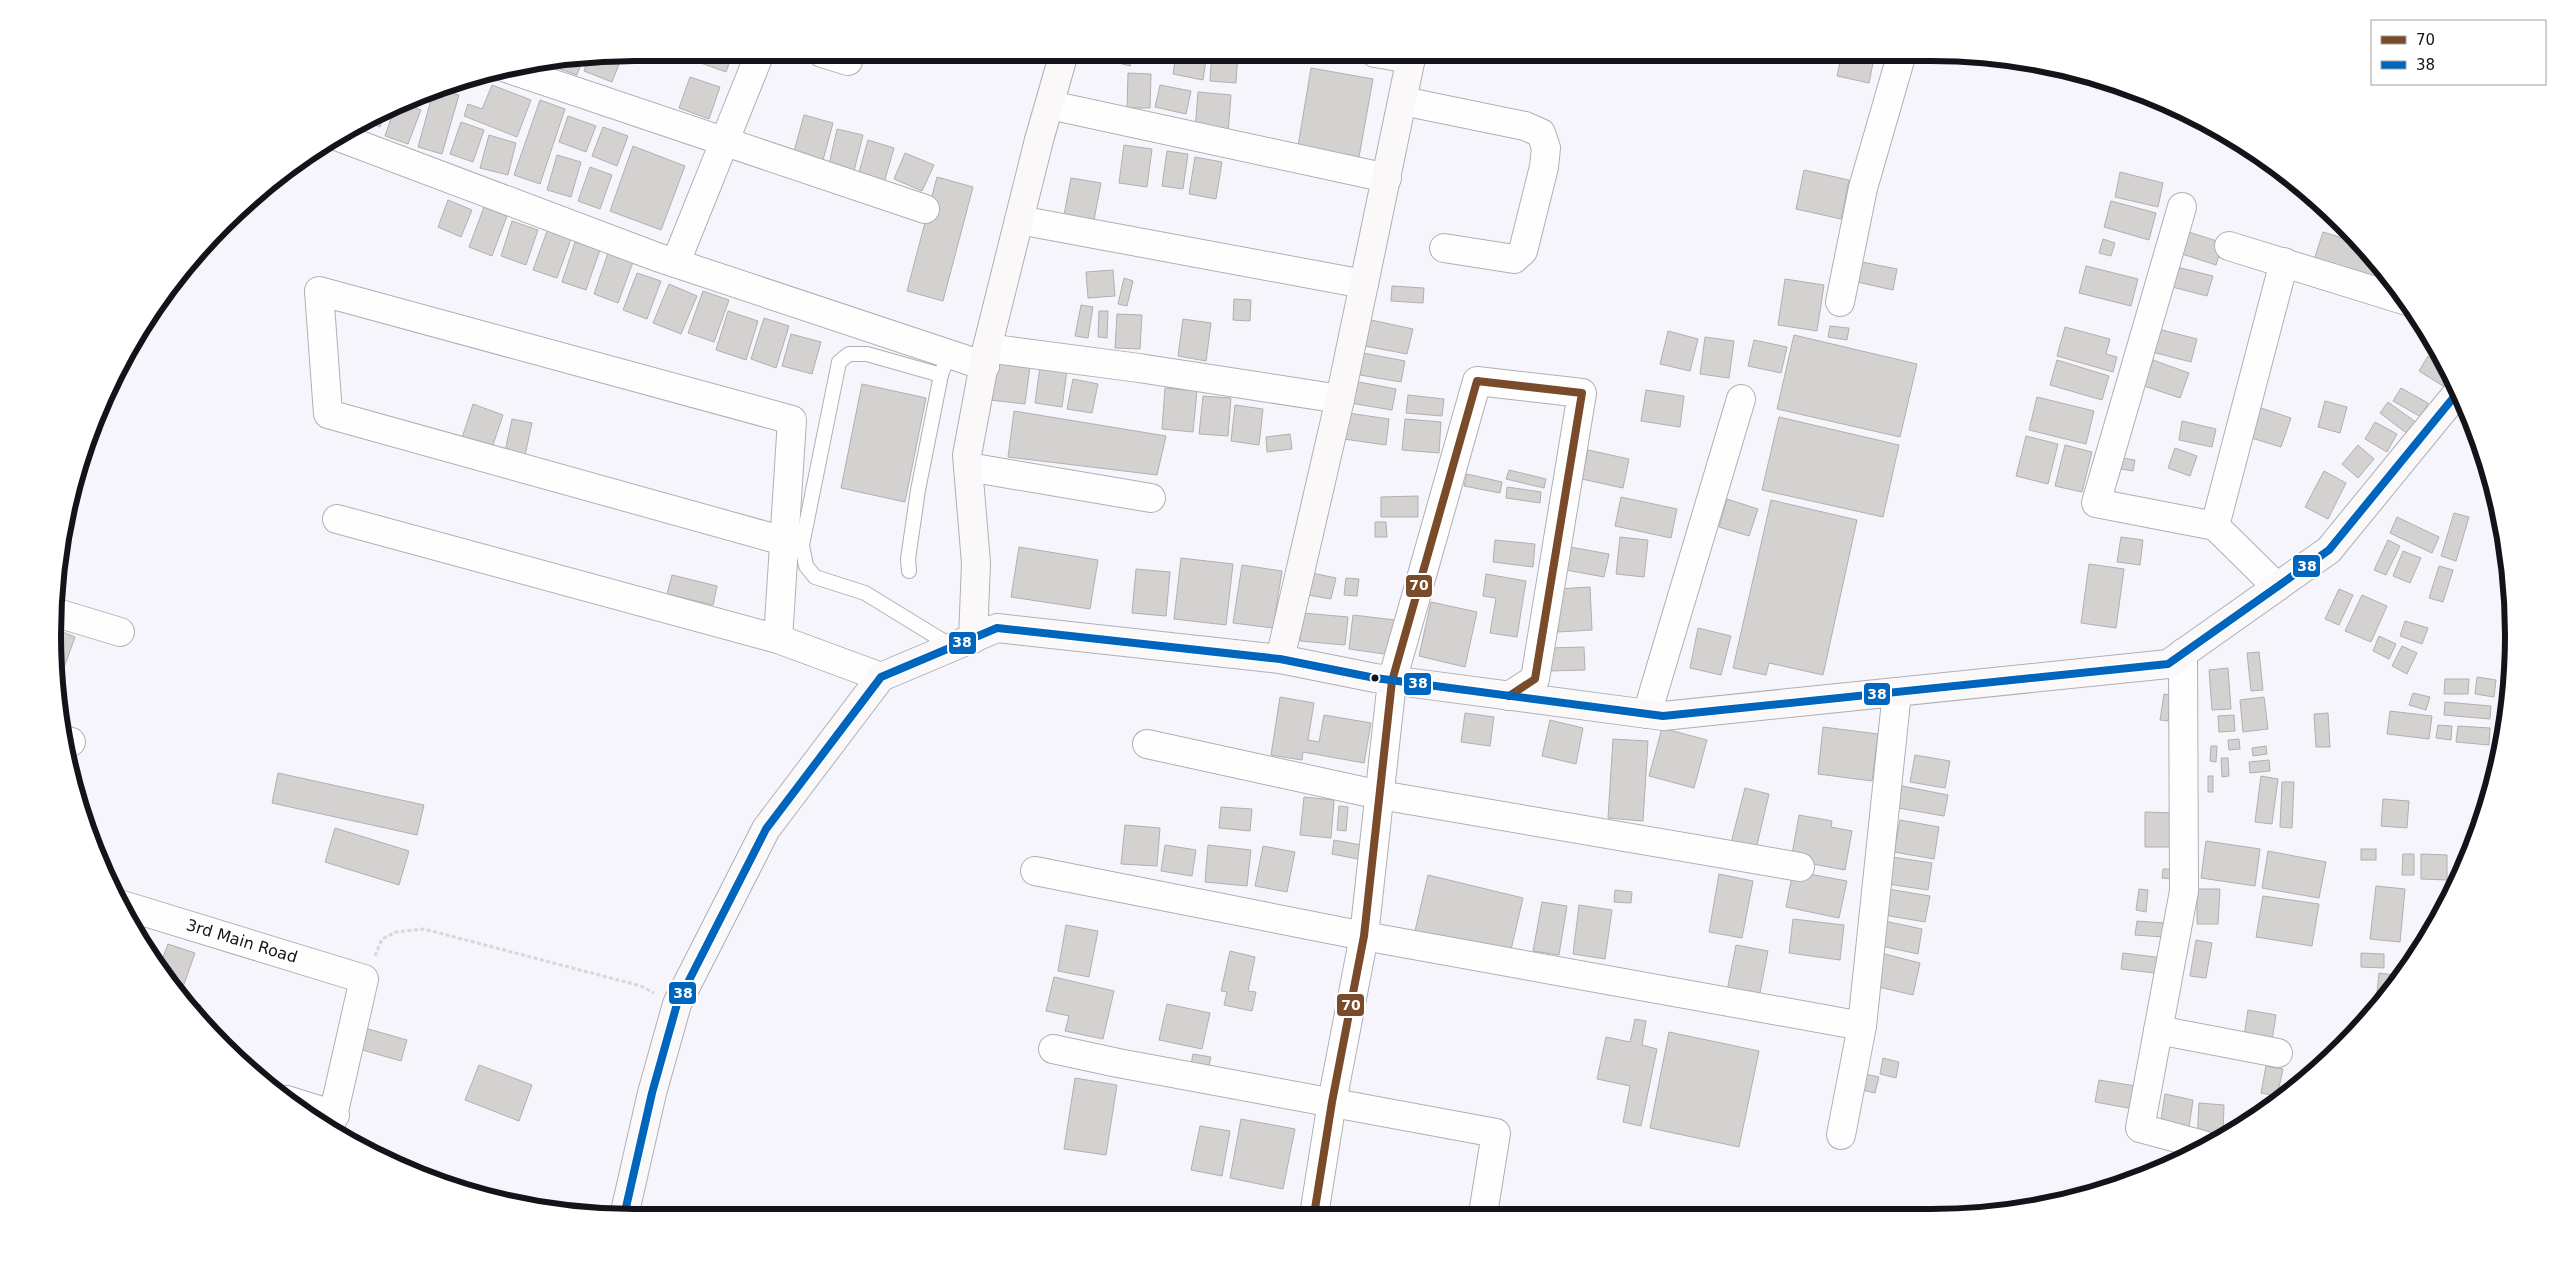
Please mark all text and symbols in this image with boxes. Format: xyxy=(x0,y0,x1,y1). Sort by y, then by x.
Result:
legend xyxy=(2371,20,2546,85)
text: 70 xyxy=(2416,31,2435,49)
text: 38 xyxy=(2416,56,2435,74)
line badge: 38 xyxy=(2292,554,2321,578)
text: 38 xyxy=(2297,558,2317,574)
line badge: 70 xyxy=(1405,574,1433,598)
text: 70 xyxy=(1409,577,1429,593)
line badge: 38 xyxy=(948,631,977,655)
text: 38 xyxy=(952,634,972,650)
line badge: 38 xyxy=(1403,672,1432,696)
unlabelled marker xyxy=(1370,673,1380,683)
text: 38 xyxy=(1408,675,1428,691)
line badge: 38 xyxy=(1863,682,1891,706)
text: 38 xyxy=(1867,686,1887,702)
street label: 3rd Main Road xyxy=(184,915,300,967)
line badge: 38 xyxy=(668,981,697,1005)
text: 38 xyxy=(673,985,693,1001)
line badge: 70 xyxy=(1336,993,1365,1017)
text: 70 xyxy=(1341,997,1361,1013)

